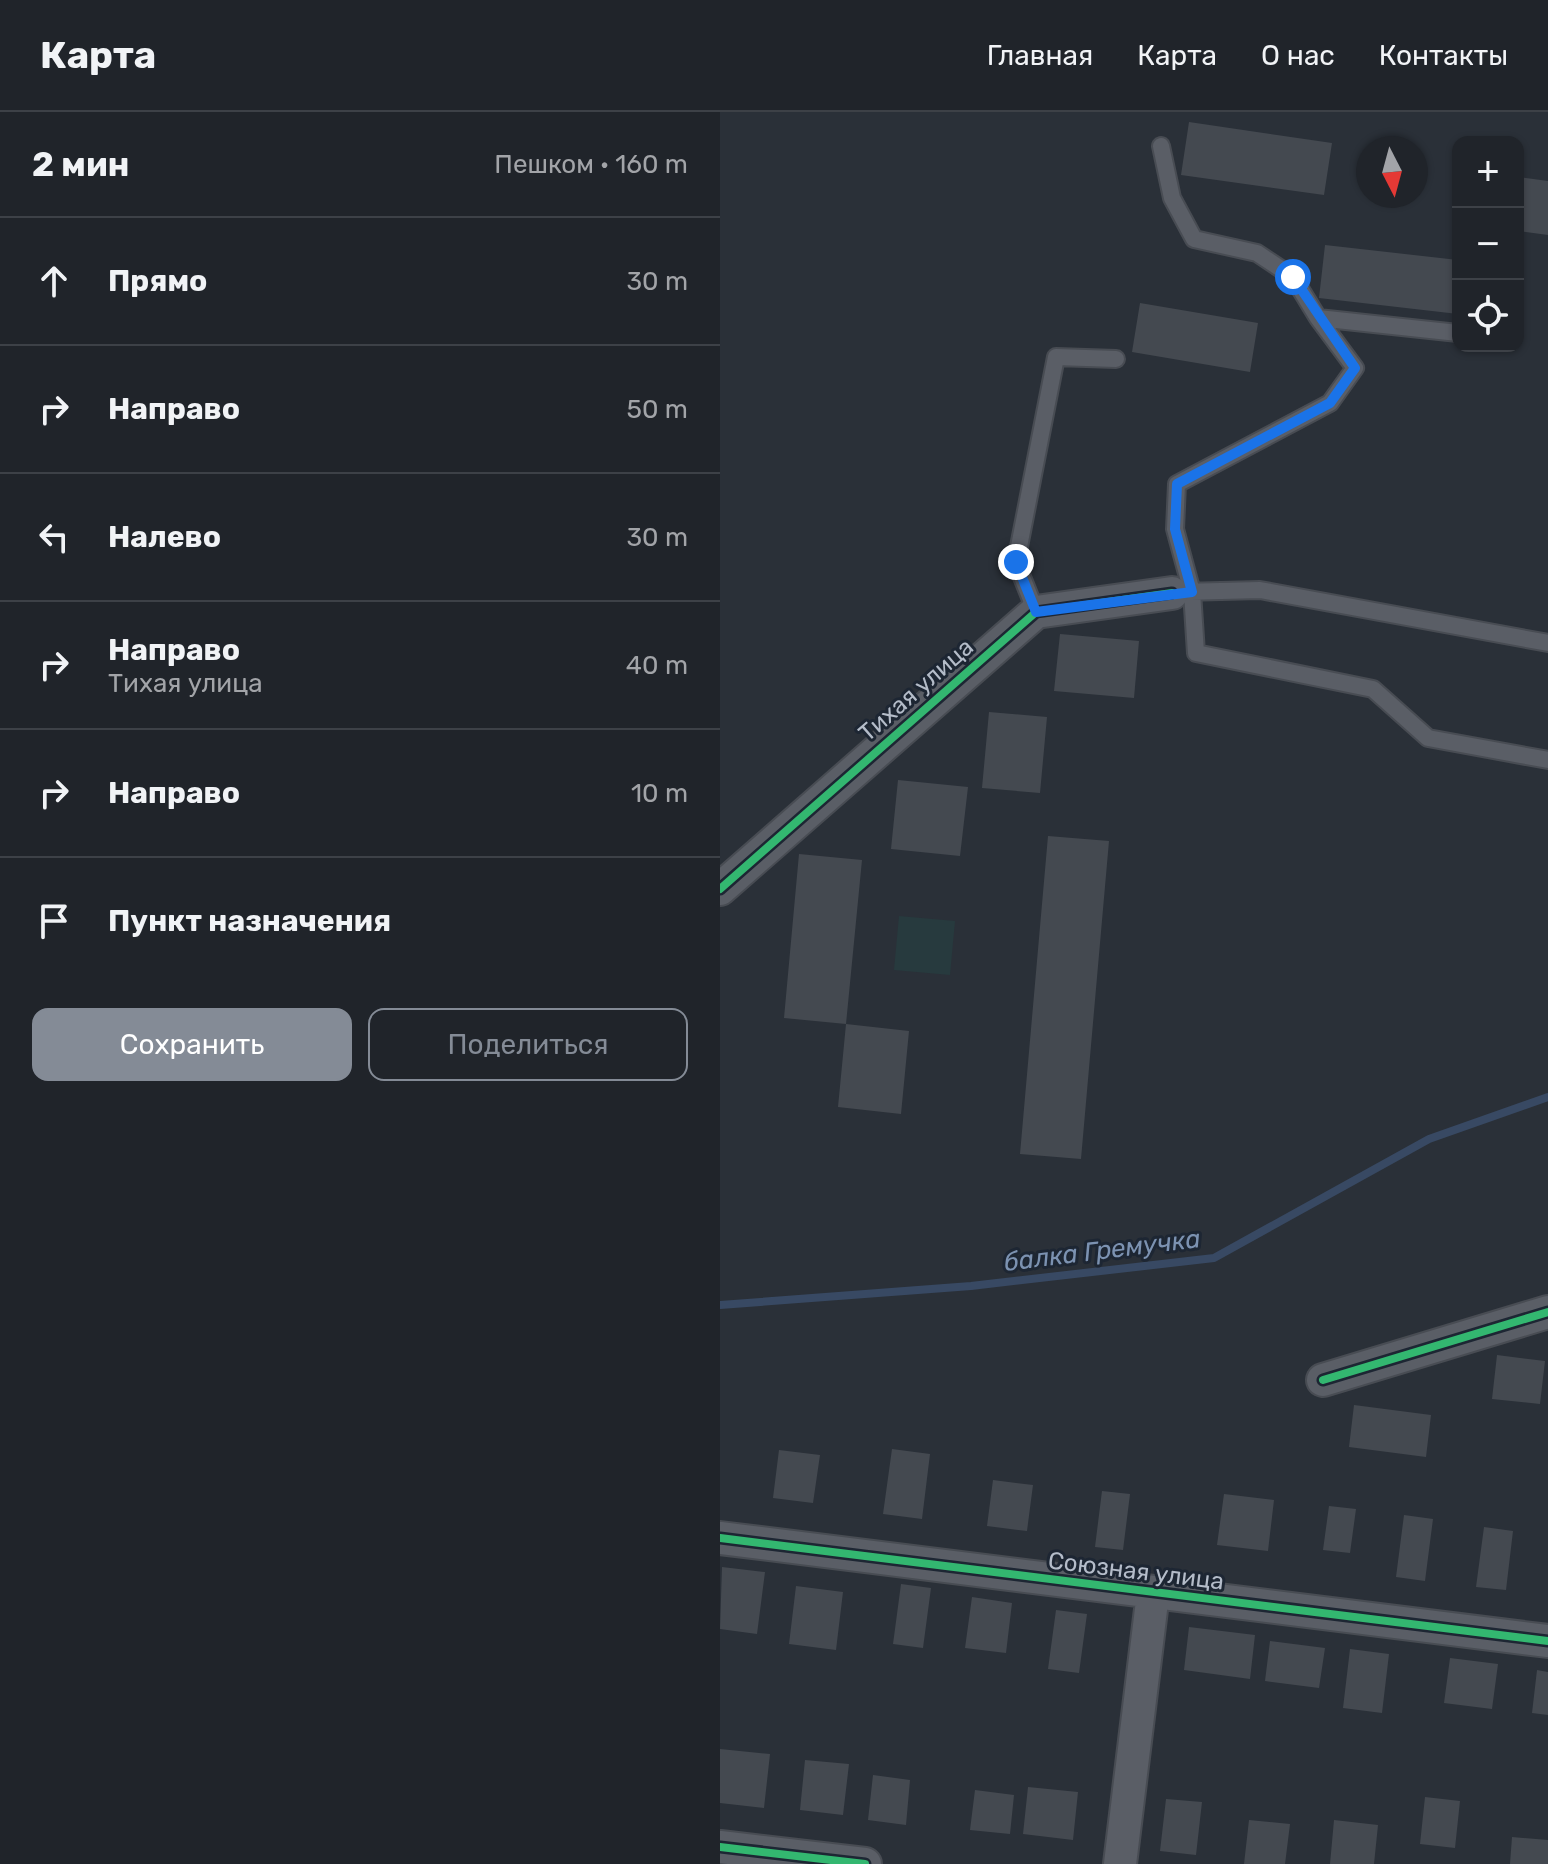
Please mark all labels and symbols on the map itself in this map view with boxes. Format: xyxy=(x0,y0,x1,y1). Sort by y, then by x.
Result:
north arrow xyxy=(1356,136,1428,208)
route start xyxy=(1275,259,1311,295)
route end xyxy=(998,544,1034,580)
street label: Тихая улица xyxy=(853,633,979,747)
water label: балка Гремучка xyxy=(1002,1223,1202,1278)
street label: Союзная улица xyxy=(1046,1546,1226,1596)

